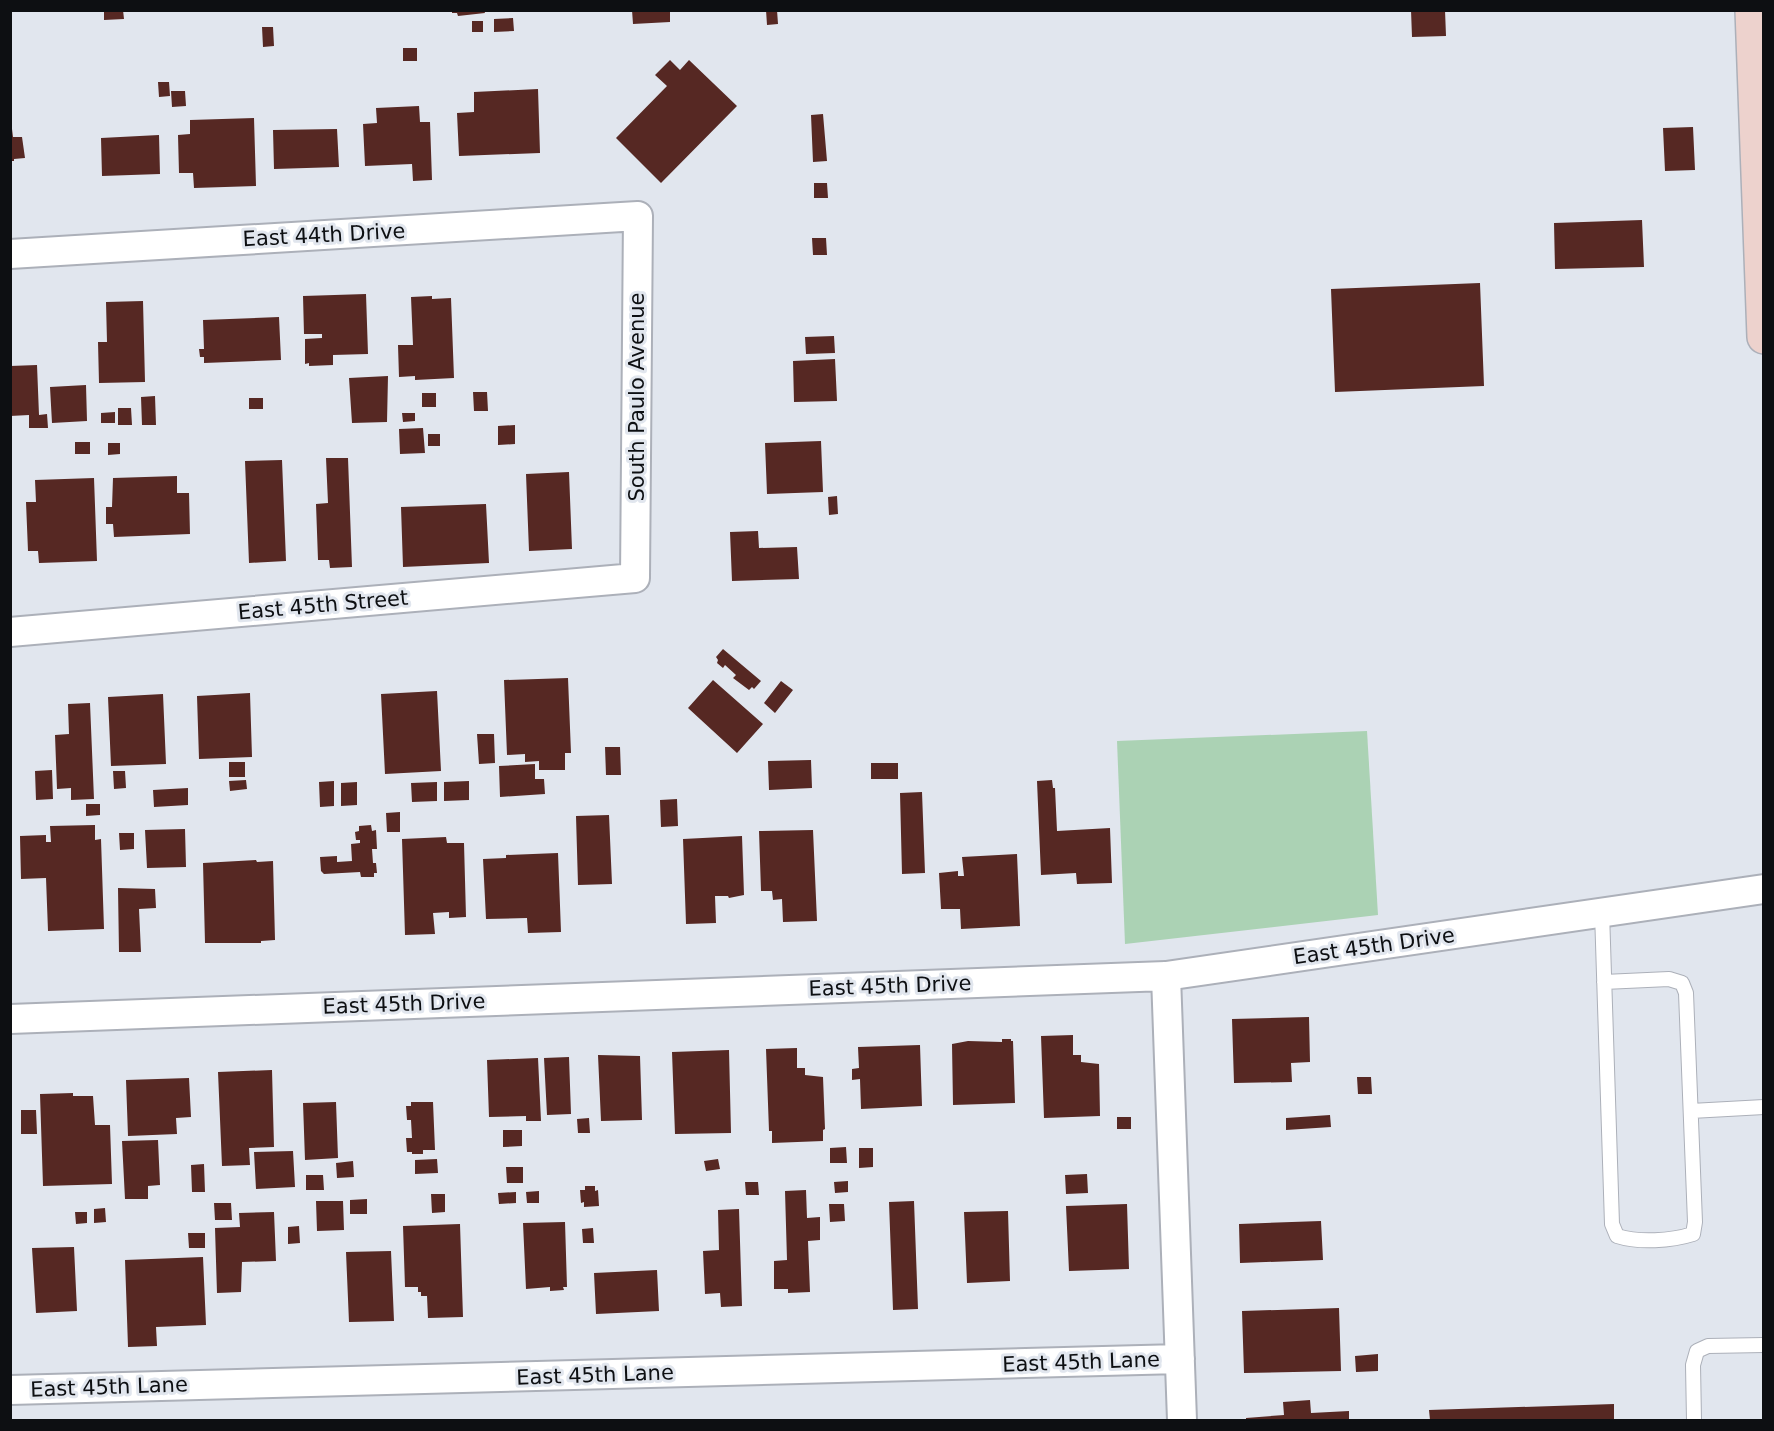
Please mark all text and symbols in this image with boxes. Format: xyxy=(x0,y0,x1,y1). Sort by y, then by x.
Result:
street label: East 44th Drive xyxy=(242,219,406,251)
street label: South Paulo Avenue xyxy=(625,293,649,502)
street label: East 45th Street xyxy=(237,586,409,624)
street label: East 45th Drive xyxy=(1292,923,1456,969)
street label: East 45th Drive xyxy=(808,971,972,1001)
street label: East 45th Drive xyxy=(322,989,486,1019)
street label: East 45th Lane xyxy=(1002,1347,1160,1377)
street label: East 45th Lane xyxy=(516,1360,674,1390)
street label: East 45th Lane xyxy=(30,1372,188,1402)

